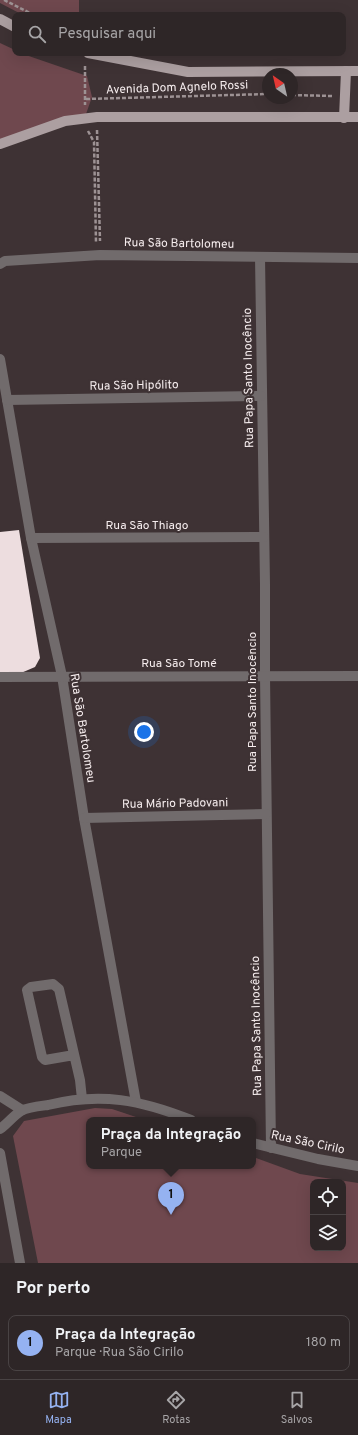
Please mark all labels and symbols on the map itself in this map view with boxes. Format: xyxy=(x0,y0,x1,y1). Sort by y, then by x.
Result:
north arrow xyxy=(262,68,298,104)
street label: Avenida Dom Agnelo Rossi xyxy=(106,78,249,98)
street label: Rua São Bartolomeu xyxy=(124,235,234,253)
street label: Rua Papa Santo Inocêncio xyxy=(240,307,258,448)
street label: Rua São Hipólito xyxy=(89,377,179,395)
street label: Rua São Thiago xyxy=(106,518,189,534)
street label: Rua Papa Santo Inocêncio xyxy=(245,632,261,772)
street label: Rua São Tomé xyxy=(141,656,217,672)
street label: Rua São Bartolomeu xyxy=(65,672,99,784)
your location xyxy=(134,722,154,742)
street label: Rua Mário Padovani xyxy=(122,795,228,813)
street label: Rua Papa Santo Inocêncio xyxy=(248,955,266,1096)
street label: Rua São Cirilo xyxy=(269,1127,346,1159)
pin: 1 xyxy=(158,1182,184,1215)

